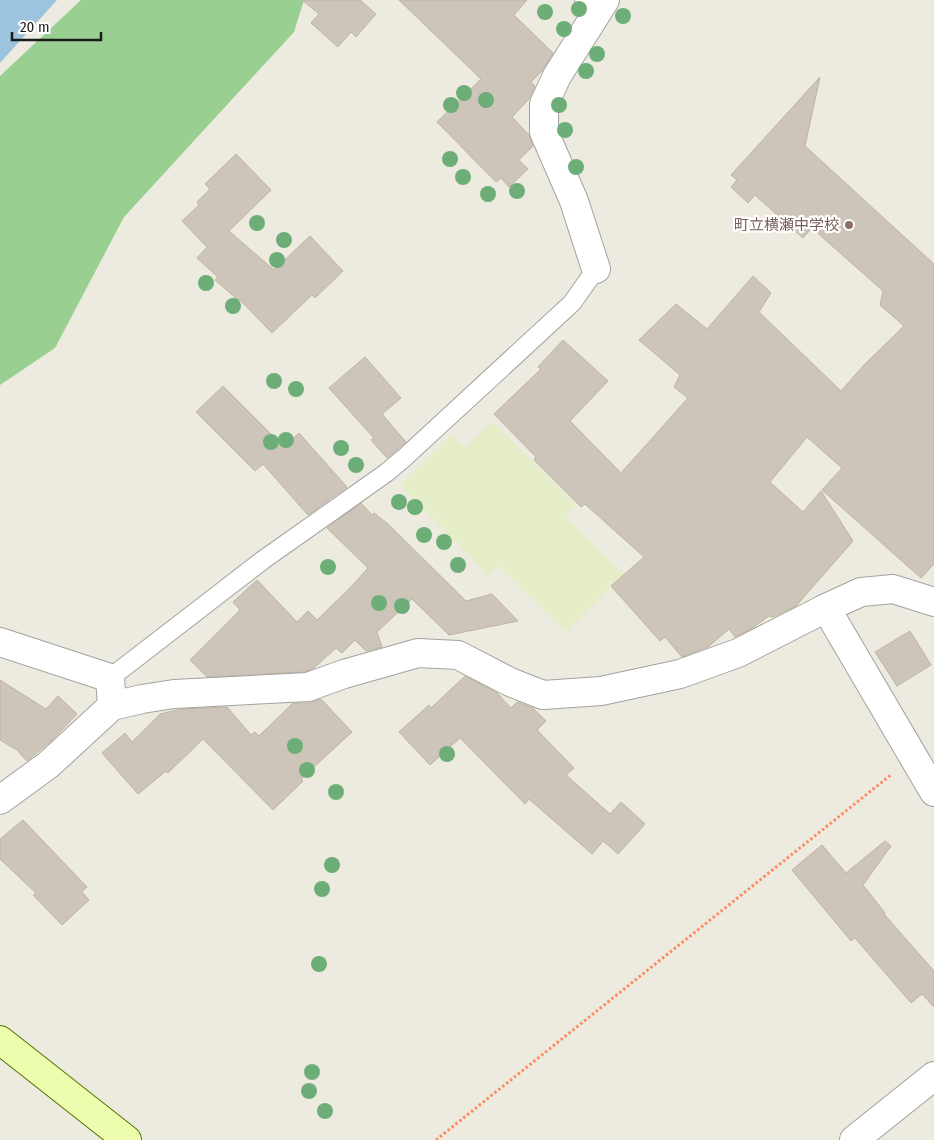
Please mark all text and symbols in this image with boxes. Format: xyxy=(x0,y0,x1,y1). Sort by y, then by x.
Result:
scale bar xyxy=(12,10,101,42)
text: 20 m xyxy=(20,18,50,36)
place label: 町立横瀬中学校 xyxy=(734,216,839,234)
marker: 町立横瀬中学校 xyxy=(843,219,855,231)

